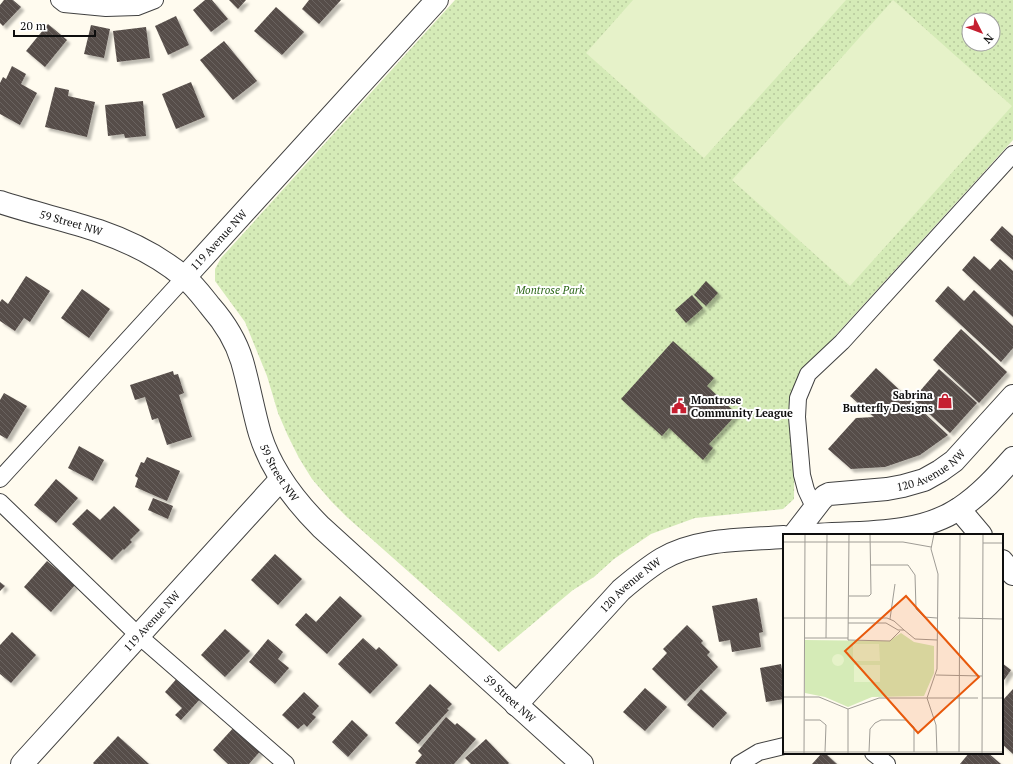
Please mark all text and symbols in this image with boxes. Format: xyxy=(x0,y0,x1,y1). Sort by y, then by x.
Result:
scale bar xyxy=(14,12,95,38)
north arrow xyxy=(961,12,1001,52)
text: 20 m xyxy=(20,18,47,33)
text: N xyxy=(980,31,996,47)
street label: 119 Avenue NW xyxy=(187,206,250,273)
street label: 59 Street NW xyxy=(38,207,105,239)
park label: Montrose Park xyxy=(515,283,585,297)
place label: Sabrina Butterfly Designs xyxy=(843,388,933,415)
shop icon: Sabrina Butterfly Designs xyxy=(936,392,954,410)
place label: Montrose Community League xyxy=(691,393,793,420)
public building icon: Montrose Community League xyxy=(670,397,688,415)
street label: 59 Street NW xyxy=(257,442,303,505)
street label: 120 Avenue NW xyxy=(895,446,969,494)
inset map xyxy=(783,534,1003,754)
street label: 120 Avenue NW xyxy=(597,554,664,616)
street label: 119 Avenue NW xyxy=(121,587,183,654)
street label: 59 Street NW xyxy=(481,672,539,726)

